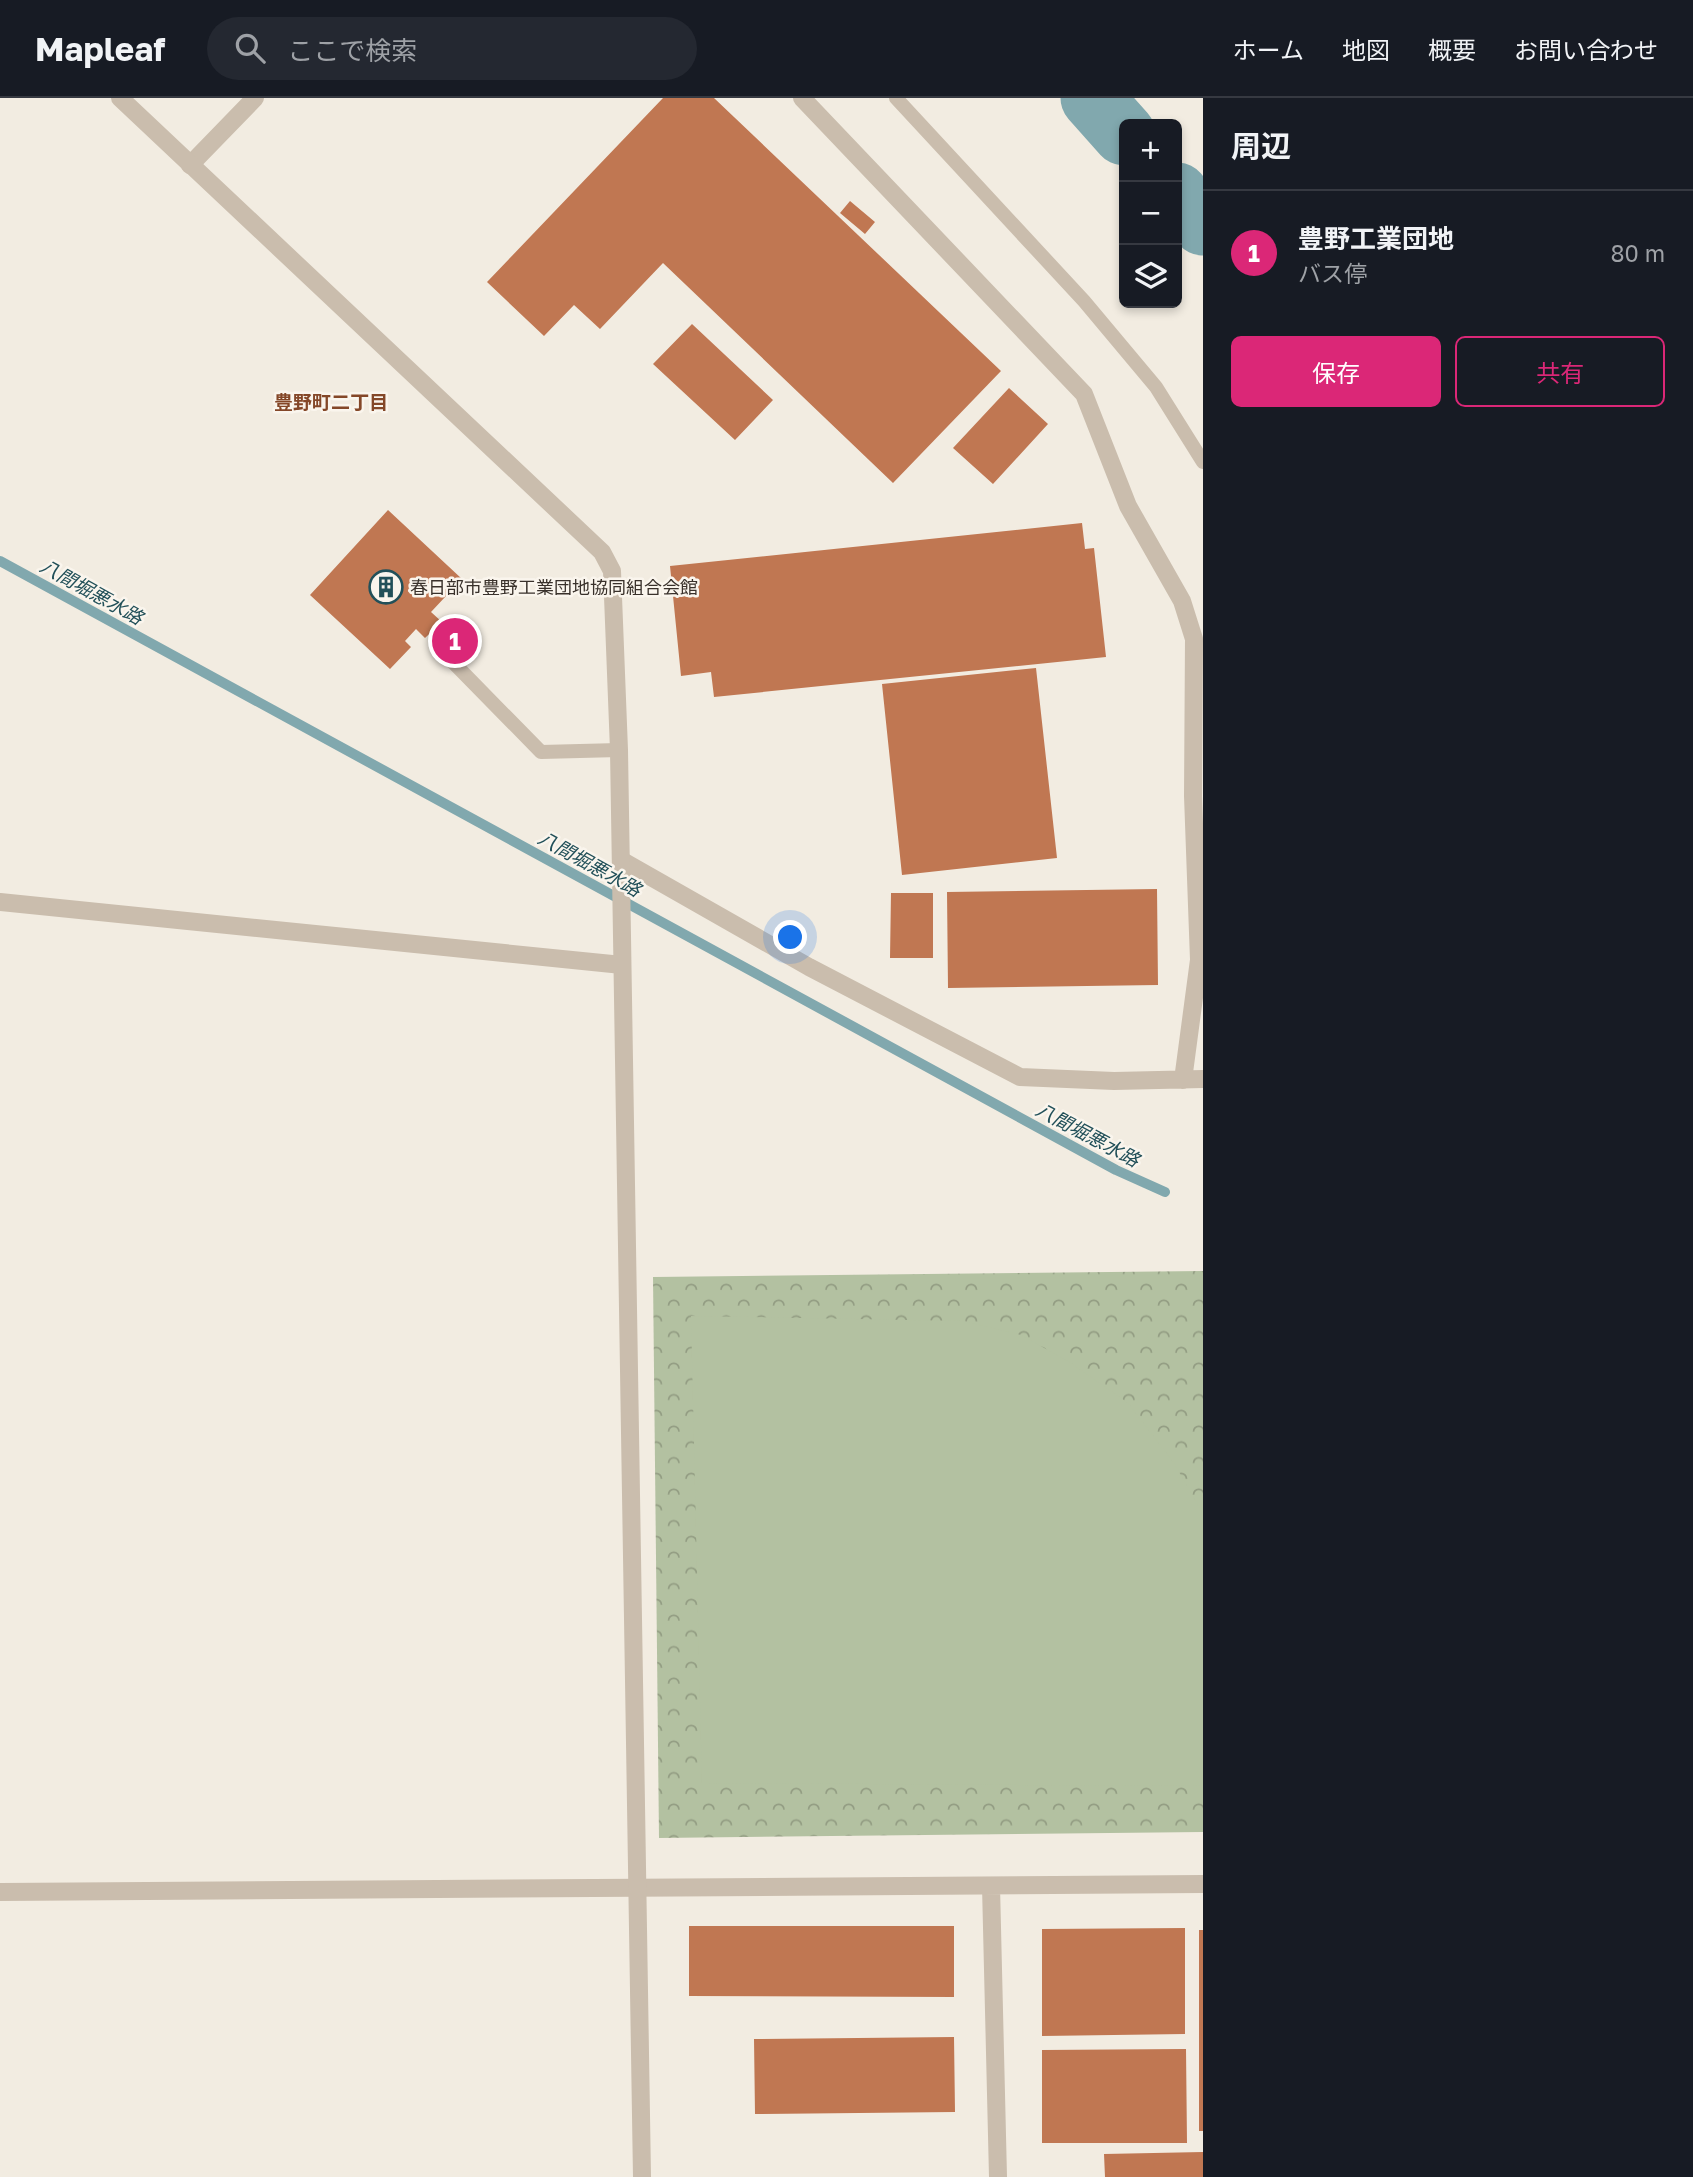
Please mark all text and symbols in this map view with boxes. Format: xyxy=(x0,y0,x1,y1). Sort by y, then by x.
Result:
search box xyxy=(207,17,697,80)
text: Mapleaf xyxy=(35,29,165,68)
icon: search xyxy=(231,29,269,67)
text: ここで検索 xyxy=(287,35,417,66)
text: ホーム xyxy=(1233,35,1304,64)
text: 地図 xyxy=(1342,35,1390,64)
text: 概要 xyxy=(1428,35,1476,64)
text: お問い合わせ xyxy=(1514,35,1658,64)
map controls xyxy=(1119,119,1182,308)
button: + xyxy=(1119,119,1182,182)
text: 周辺 xyxy=(1231,128,1291,164)
button: − xyxy=(1119,182,1182,245)
text: 豊野工業団地 xyxy=(1298,223,1454,254)
text: 1 xyxy=(1248,239,1260,267)
text: 80 m xyxy=(1611,239,1665,267)
button: layers xyxy=(1119,245,1182,308)
text: バス停 xyxy=(1298,259,1367,287)
button: 保存 xyxy=(1231,336,1441,407)
button: 共有 xyxy=(1455,336,1665,407)
district label: 豊野町二丁目 xyxy=(274,390,388,413)
water label: 八間堀悪水路 xyxy=(37,553,149,630)
building icon: 春日部市豊野工業団地協同組合会館 xyxy=(367,568,405,606)
place label: 春日部市豊野工業団地協同組合会館 xyxy=(410,576,698,598)
pin: 1 xyxy=(432,615,478,667)
water label: 八間堀悪水路 xyxy=(535,825,647,902)
your location xyxy=(773,920,807,954)
water label: 八間堀悪水路 xyxy=(1032,1097,1145,1172)

